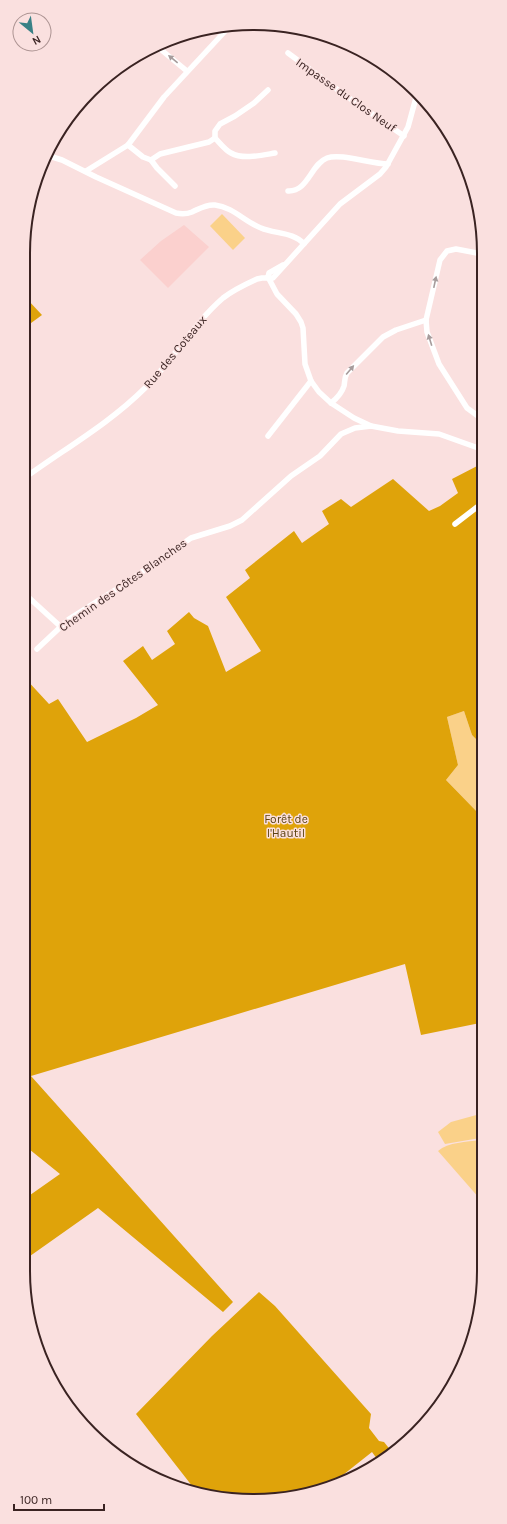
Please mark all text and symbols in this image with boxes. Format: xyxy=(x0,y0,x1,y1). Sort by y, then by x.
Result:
north arrow xyxy=(12,12,52,52)
text: N xyxy=(30,33,43,48)
one-way arrow xyxy=(168,55,178,64)
street label: Impasse du Clos Neuf xyxy=(293,55,400,135)
one-way arrow xyxy=(432,276,438,288)
street label: Rue des Coteaux xyxy=(141,313,209,391)
one-way arrow xyxy=(426,333,432,345)
one-way arrow xyxy=(345,365,354,376)
street label: Chemin des Côtes Blanches xyxy=(57,536,189,634)
park label: Forêt de l'Hautil xyxy=(264,812,308,840)
scale bar xyxy=(14,1486,104,1512)
text: 100 m xyxy=(20,1493,52,1507)

